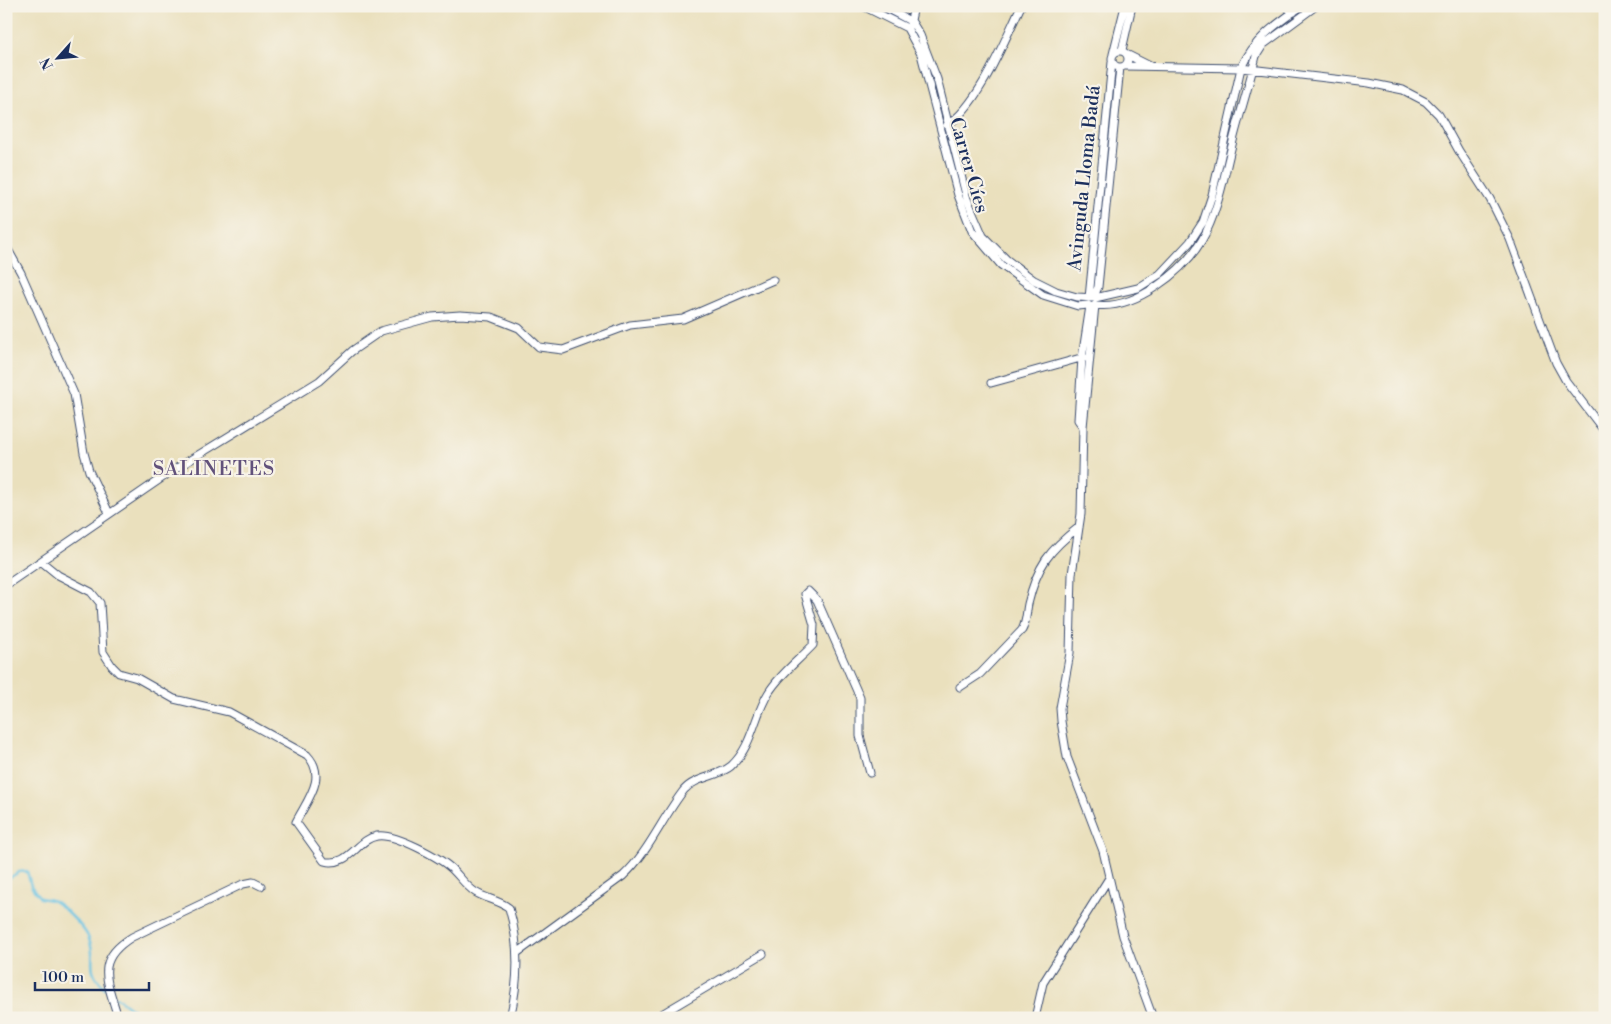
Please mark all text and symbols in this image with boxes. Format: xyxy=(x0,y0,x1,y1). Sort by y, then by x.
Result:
north arrow xyxy=(32,32,82,82)
text: N xyxy=(37,54,58,72)
street label: Avinguda Lloma Badá xyxy=(1062,84,1106,273)
street label: Carrer Cíes xyxy=(944,114,994,216)
district label: SALINETES xyxy=(153,457,275,482)
scale bar xyxy=(35,959,149,991)
text: 100 m xyxy=(42,968,84,987)

